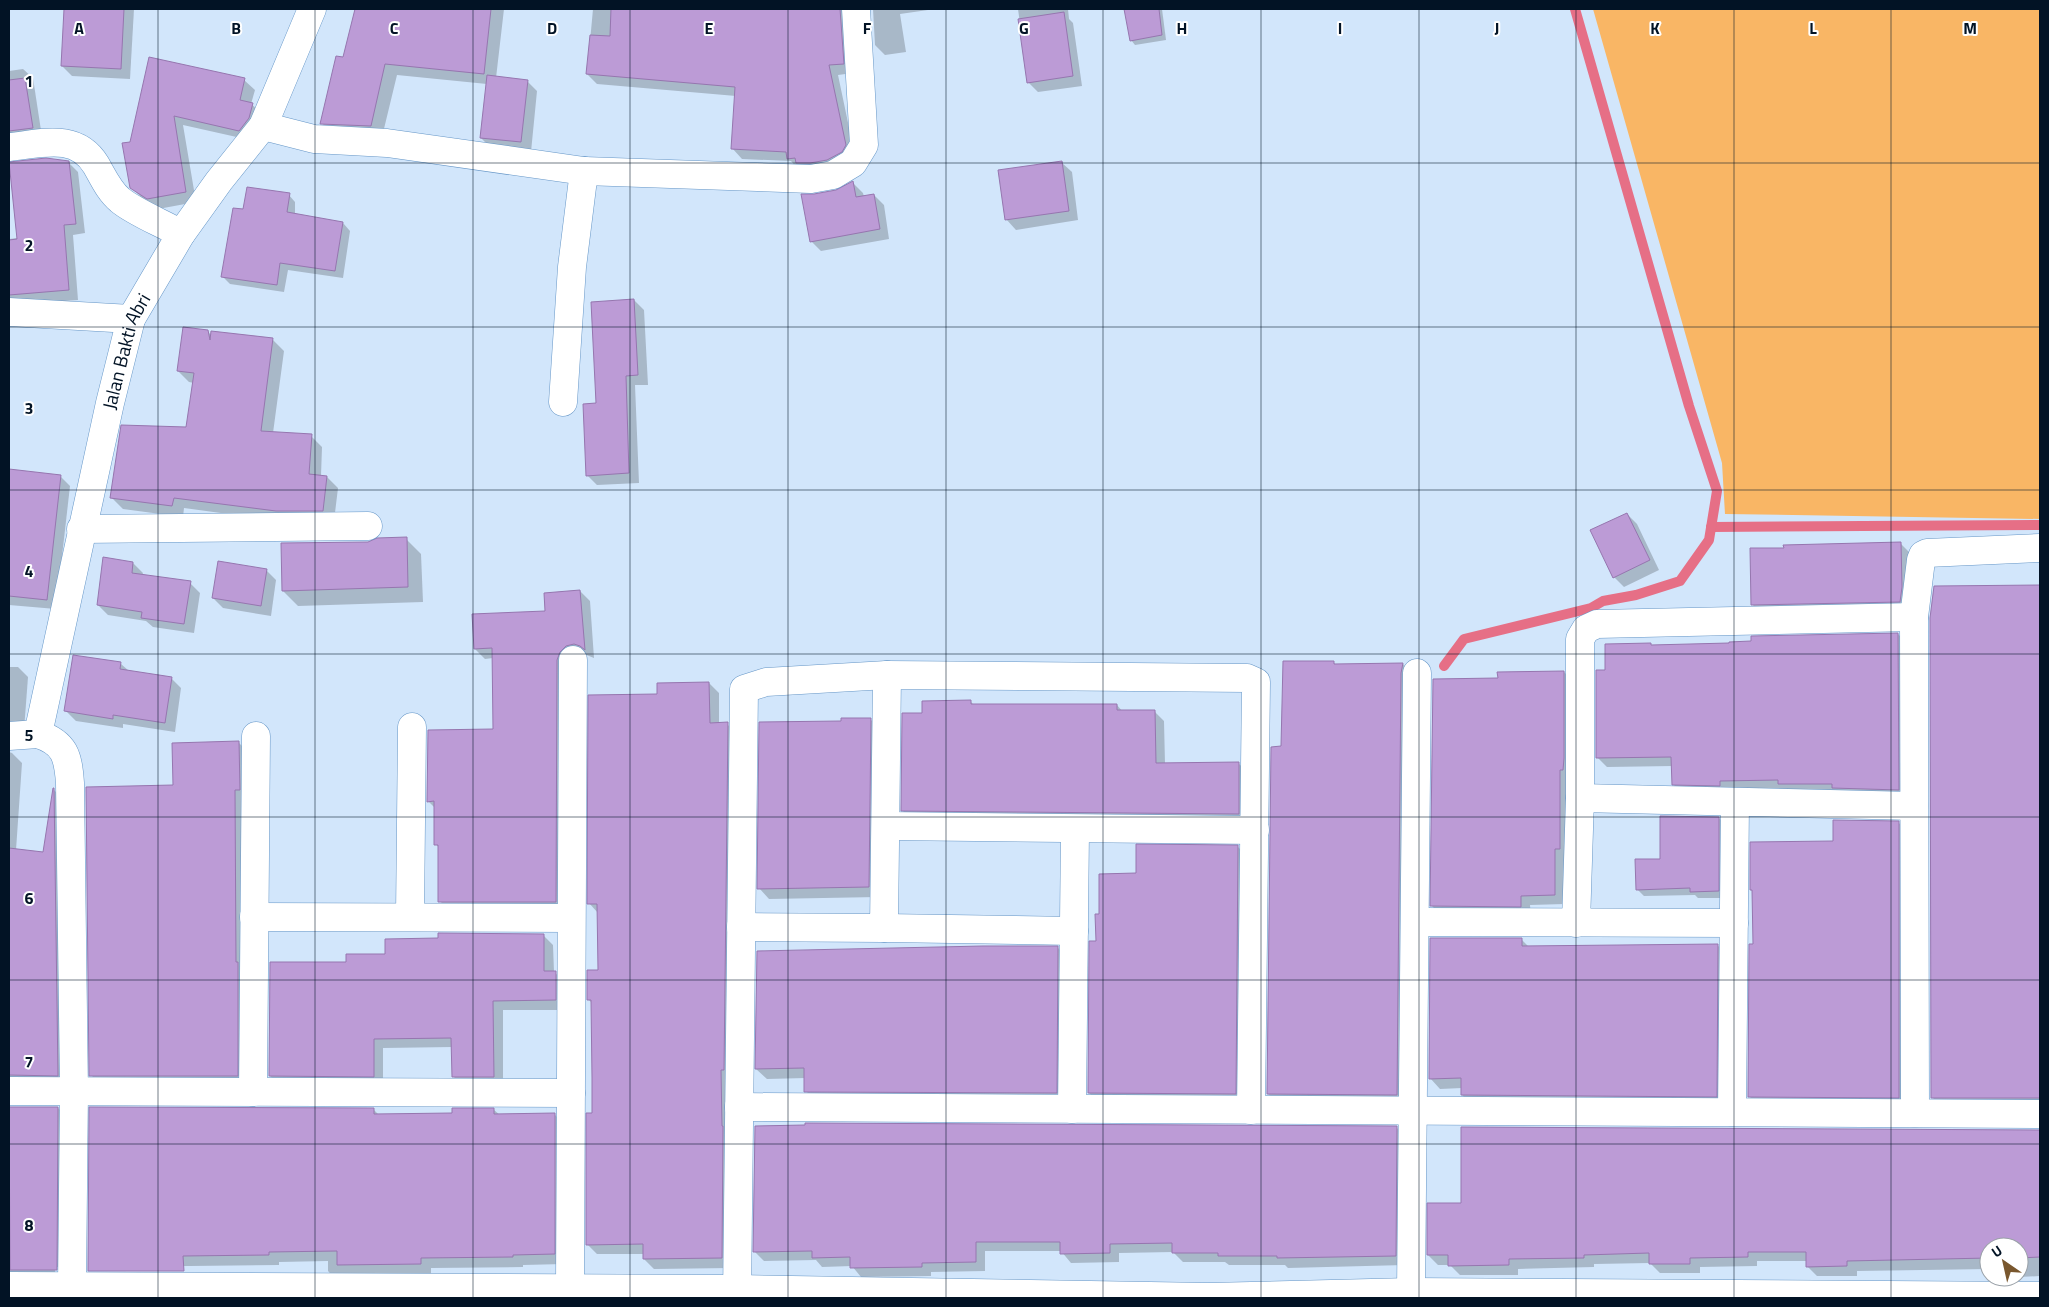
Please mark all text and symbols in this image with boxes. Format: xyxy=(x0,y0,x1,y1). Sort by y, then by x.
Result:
text: A xyxy=(74,16,84,40)
text: B xyxy=(231,16,241,40)
text: C xyxy=(390,16,399,40)
text: D xyxy=(547,16,557,40)
text: E xyxy=(705,16,714,40)
text: F xyxy=(863,16,872,40)
text: G xyxy=(1019,16,1029,40)
text: H xyxy=(1177,16,1187,40)
text: I xyxy=(1338,16,1342,40)
text: J xyxy=(1495,16,1499,40)
text: K xyxy=(1650,16,1660,40)
text: L xyxy=(1809,16,1817,40)
text: M xyxy=(1963,16,1977,40)
text: 1 xyxy=(25,69,33,93)
text: 2 xyxy=(25,233,33,257)
street label: Jalan Bakti Abri xyxy=(94,287,157,412)
text: 3 xyxy=(25,396,33,420)
text: 4 xyxy=(25,559,34,583)
text: 5 xyxy=(25,723,34,747)
text: 6 xyxy=(25,886,34,910)
text: 7 xyxy=(25,1050,33,1074)
text: 8 xyxy=(25,1213,34,1237)
north arrow xyxy=(1979,1237,2029,1287)
text: U xyxy=(1987,1240,2006,1262)

